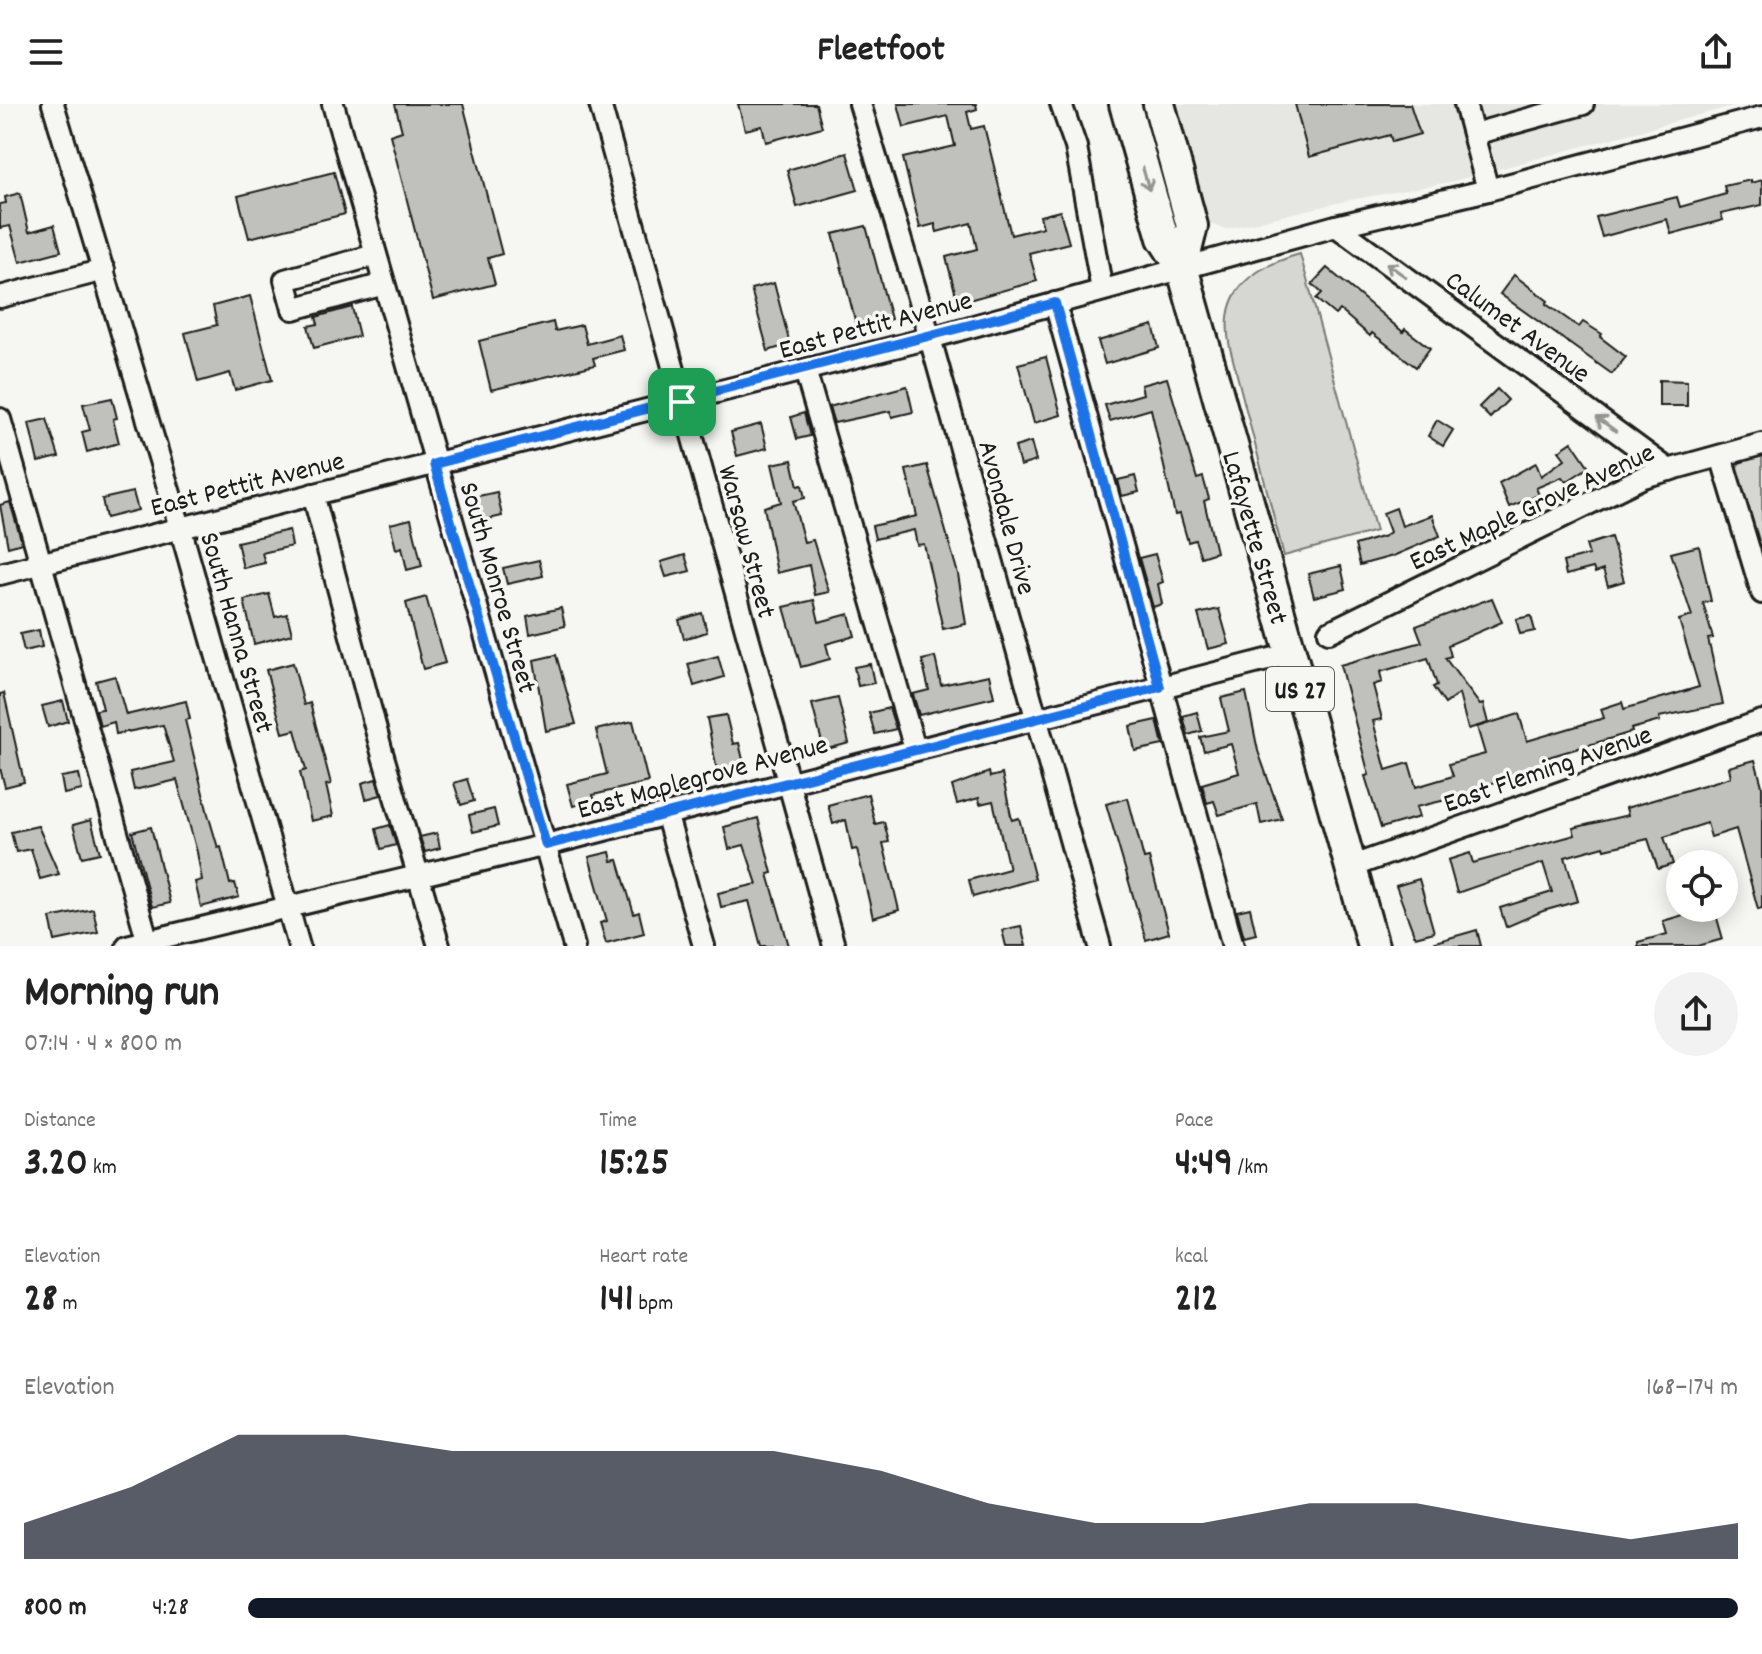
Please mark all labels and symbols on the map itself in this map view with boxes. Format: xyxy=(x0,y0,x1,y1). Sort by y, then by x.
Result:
one-way arrow xyxy=(1139,165,1154,191)
one-way arrow xyxy=(1386,262,1408,279)
street label: Calumet Avenue xyxy=(1435,263,1597,395)
street label: East Pettit Avenue xyxy=(775,283,977,373)
pin xyxy=(648,368,716,436)
one-way arrow xyxy=(1596,416,1617,433)
street label: East Maple Grove Avenue xyxy=(1404,435,1662,584)
street label: Avondale Drive xyxy=(964,437,1044,600)
street label: East Pettit Avenue xyxy=(147,443,349,530)
street label: Lafayette Street xyxy=(1208,447,1296,630)
street label: Warsaw Street xyxy=(705,461,784,623)
street label: South Monroe Street xyxy=(446,478,544,699)
street label: South Hanna Street xyxy=(186,528,282,739)
road number: US 27 xyxy=(1266,667,1334,711)
street label: East Fleming Avenue xyxy=(1439,717,1658,826)
street label: East Maplegrove Avenue xyxy=(574,727,833,833)

